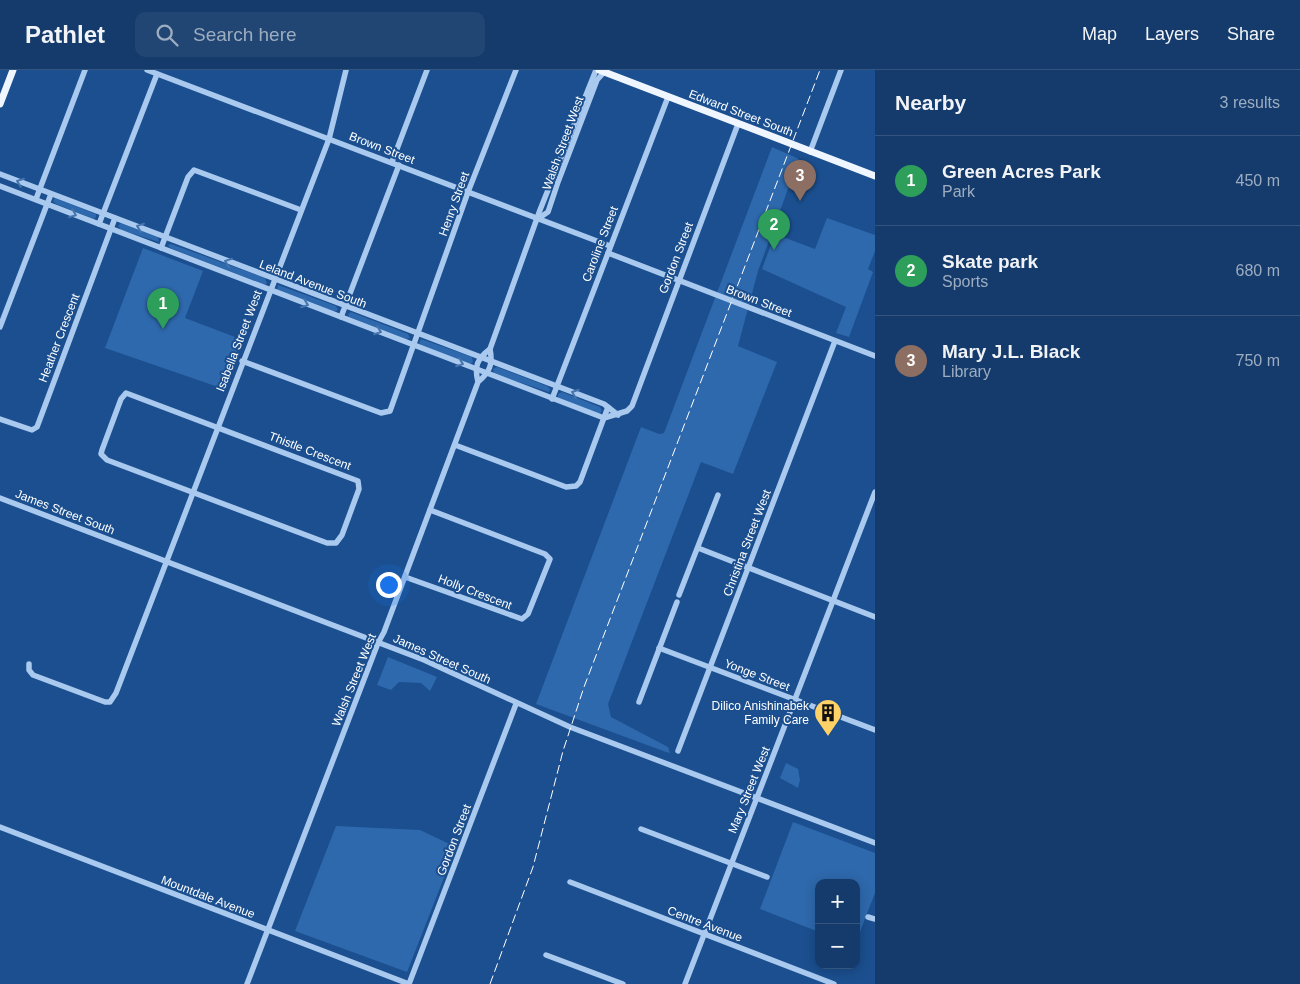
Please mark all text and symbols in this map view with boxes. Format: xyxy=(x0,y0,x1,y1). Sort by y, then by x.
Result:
search box xyxy=(135,12,485,57)
text: Pathlet xyxy=(25,21,105,48)
icon: search xyxy=(153,21,181,49)
text: Search here xyxy=(193,24,297,45)
text: Map xyxy=(1082,24,1117,44)
text: Layers xyxy=(1145,24,1199,44)
text: Share xyxy=(1227,24,1275,44)
street label: Edward Street South xyxy=(687,87,795,139)
text: Nearby xyxy=(895,91,966,114)
street label: Walsh Street West xyxy=(540,94,587,192)
text: 3 results xyxy=(1220,94,1280,111)
street label: Brown Street xyxy=(347,129,418,167)
pin: 3 xyxy=(784,160,816,201)
text: Green Acres Park xyxy=(942,161,1101,182)
street label: Henry Street xyxy=(436,169,472,238)
text: 1 xyxy=(907,172,915,189)
text: 450 m xyxy=(1236,172,1280,189)
one-way arrow xyxy=(16,178,25,188)
text: Park xyxy=(942,183,975,200)
street label: Caroline Street xyxy=(579,204,621,284)
one-way arrow xyxy=(68,208,77,218)
pin: 2 xyxy=(758,209,790,250)
street label: Gordon Street xyxy=(656,220,696,296)
one-way arrow xyxy=(136,223,145,234)
text: Skate park xyxy=(942,251,1038,272)
one-way arrow xyxy=(224,257,233,268)
street label: Leland Avenue South xyxy=(257,257,369,311)
text: 2 xyxy=(907,262,915,279)
text: 680 m xyxy=(1236,262,1280,279)
text: Sports xyxy=(942,273,988,290)
street label: Brown Street xyxy=(724,282,795,320)
pin: 1 xyxy=(147,288,179,329)
street label: Isabella Street West xyxy=(213,288,265,394)
street label: Heather Crescent xyxy=(36,291,83,384)
one-way arrow xyxy=(301,298,309,308)
one-way arrow xyxy=(373,325,382,335)
text: Mary J.L. Black xyxy=(942,341,1080,362)
text: 3 xyxy=(907,352,915,369)
text: 750 m xyxy=(1236,352,1280,369)
one-way arrow xyxy=(455,357,464,367)
text: Library xyxy=(942,363,991,380)
one-way arrow xyxy=(571,389,579,399)
street label: Thistle Crescent xyxy=(267,429,354,473)
street label: James Street South xyxy=(13,487,117,537)
street label: Christina Street West xyxy=(720,487,774,598)
street label: Holly Crescent xyxy=(436,571,515,613)
your location xyxy=(376,572,402,598)
street label: Walsh Street West xyxy=(329,631,379,728)
street label: James Street South xyxy=(391,631,493,687)
street label: Yonge Street xyxy=(722,656,792,694)
building icon: Dilico Anishinabek Family Care xyxy=(813,698,843,737)
place label: Dilico Anishinabek Family Care xyxy=(712,699,810,727)
street label: Mary Street West xyxy=(725,744,773,835)
street label: Gordon Street xyxy=(434,802,474,878)
street label: Mountdale Avenue xyxy=(159,873,257,921)
map controls xyxy=(815,879,860,969)
button: + xyxy=(815,879,860,924)
street label: Centre Avenue xyxy=(666,903,745,945)
button: − xyxy=(815,924,860,969)

